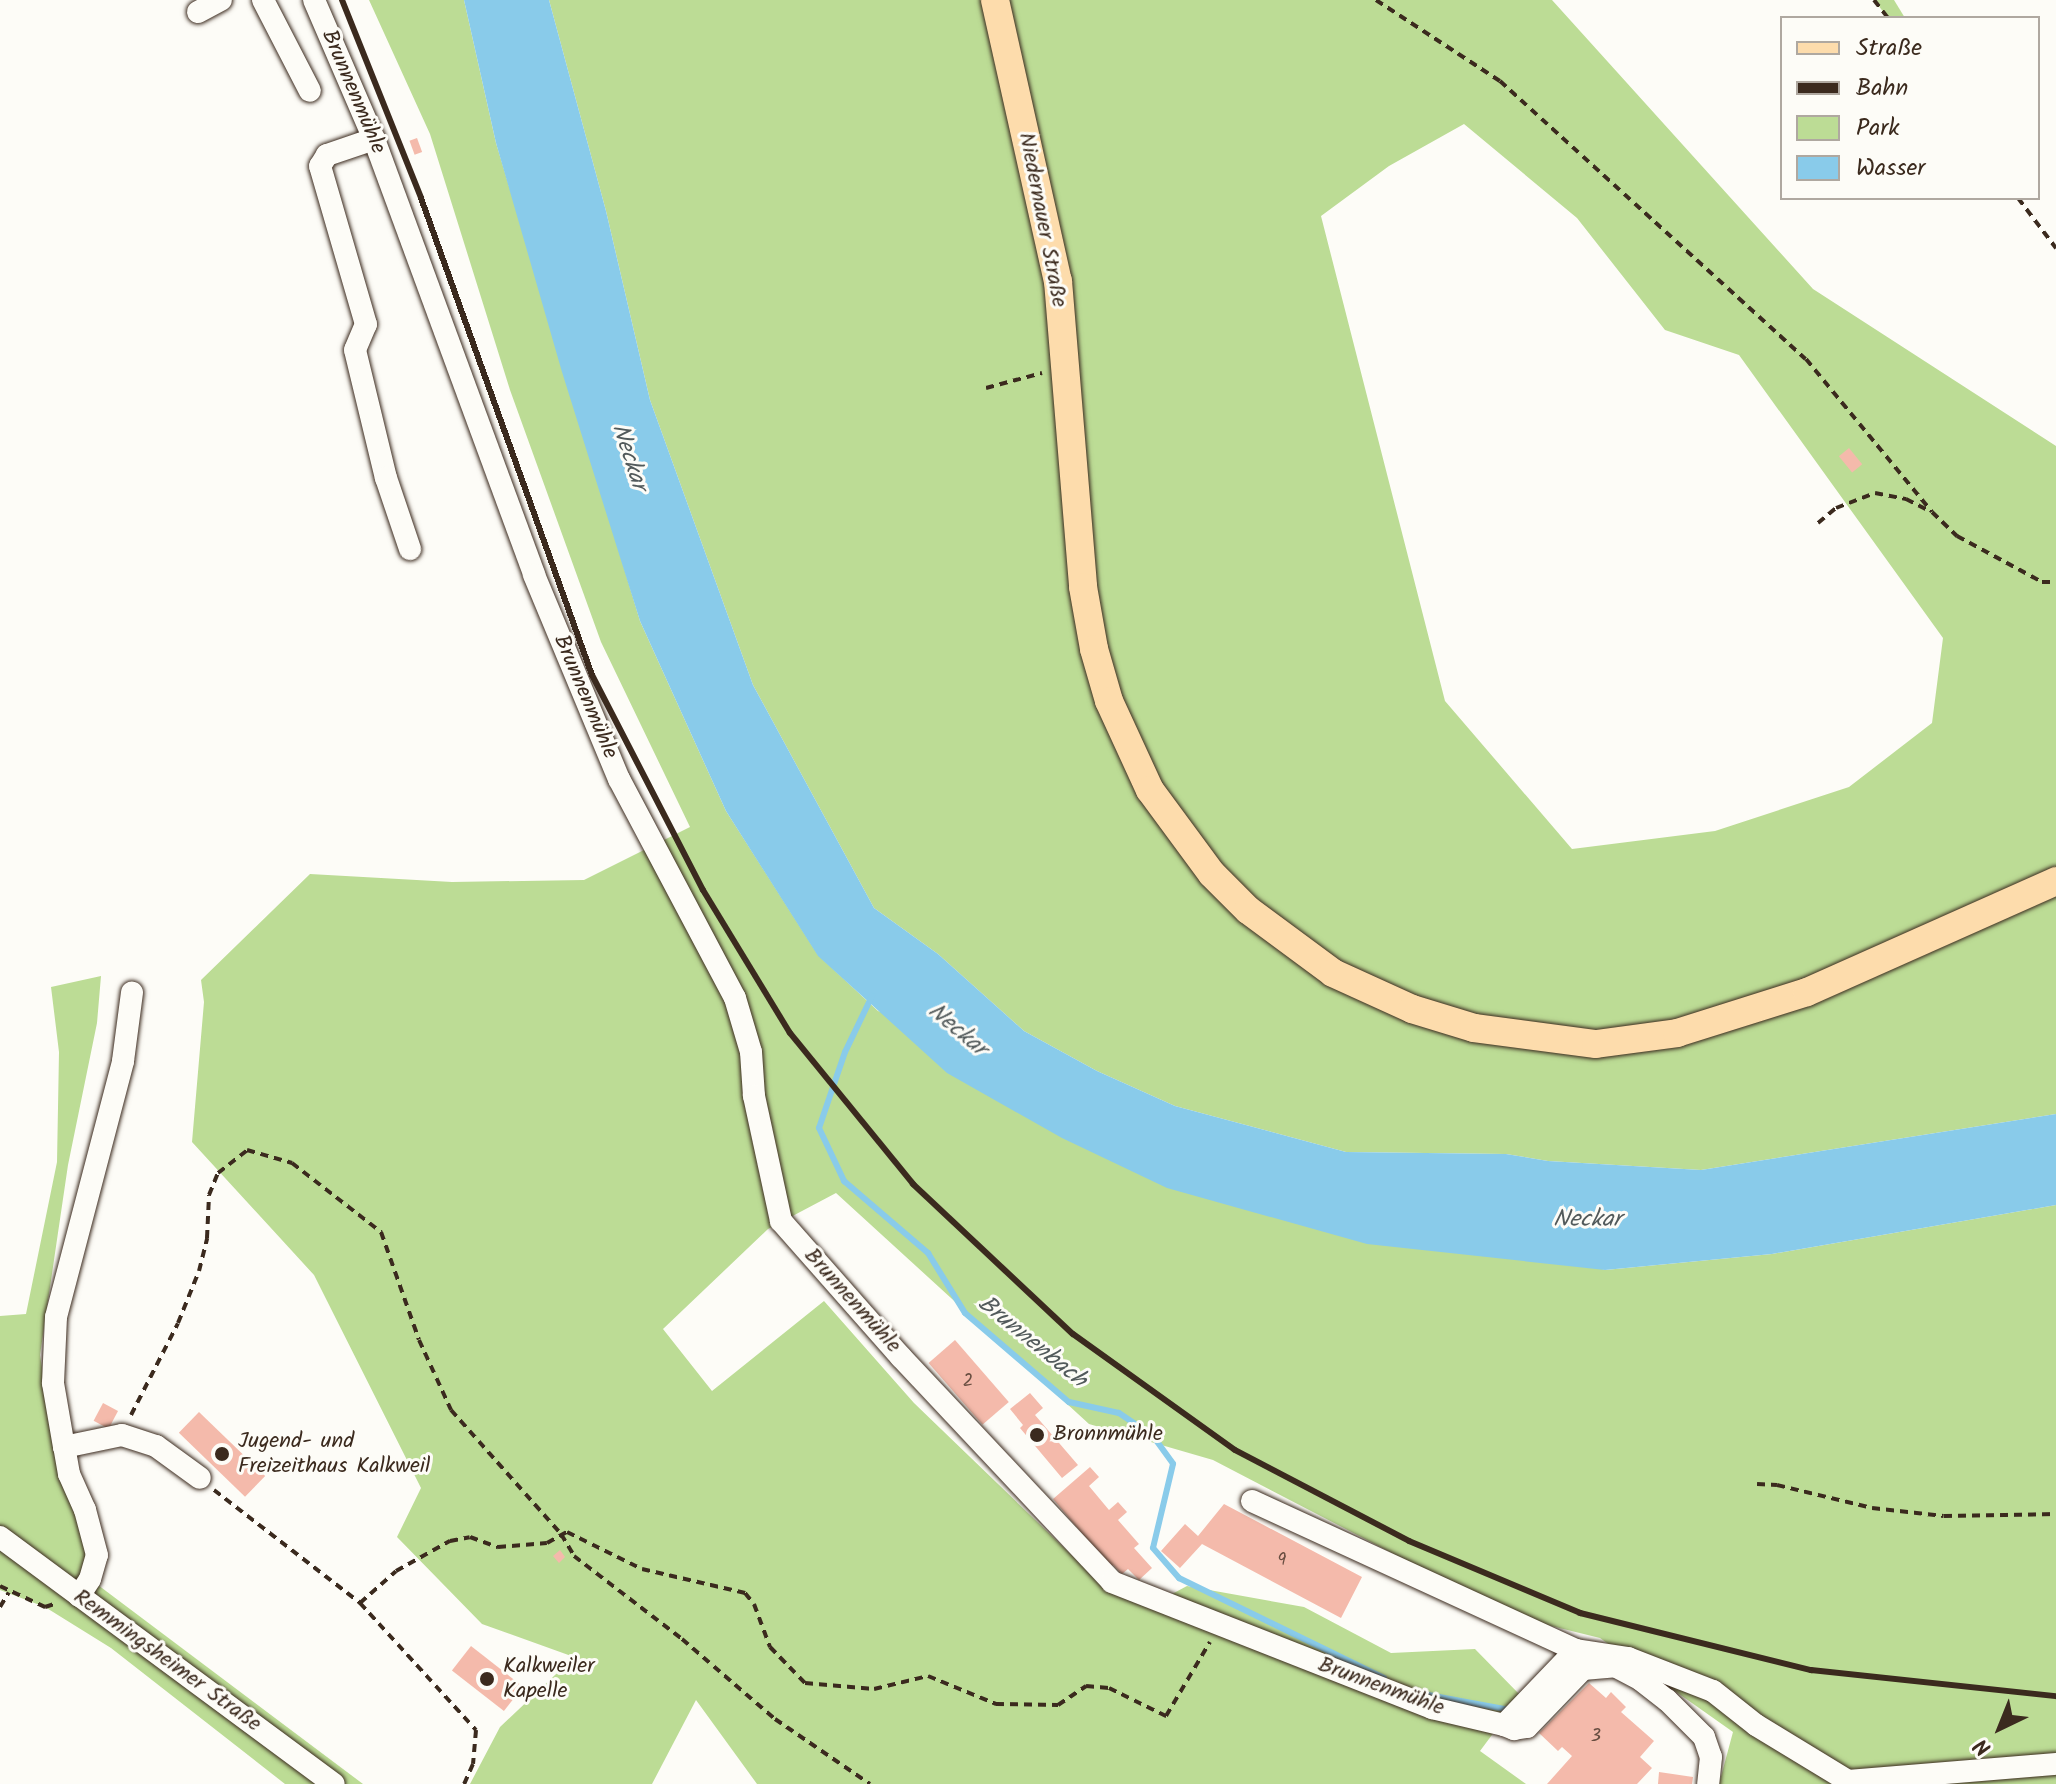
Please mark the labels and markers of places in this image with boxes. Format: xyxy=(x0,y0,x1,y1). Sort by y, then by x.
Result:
place label: Bronnmühle xyxy=(1053,1422,1163,1448)
marker: Bronnmühle xyxy=(1028,1426,1046,1444)
place label: Jugend- und Freizeithaus Kalkweil xyxy=(238,1428,430,1480)
marker: Jugend- und Freizeithaus Kalkweil xyxy=(213,1445,231,1463)
place label: Kalkweiler Kapelle xyxy=(503,1653,595,1704)
marker: Kalkweiler Kapelle xyxy=(478,1670,496,1688)

